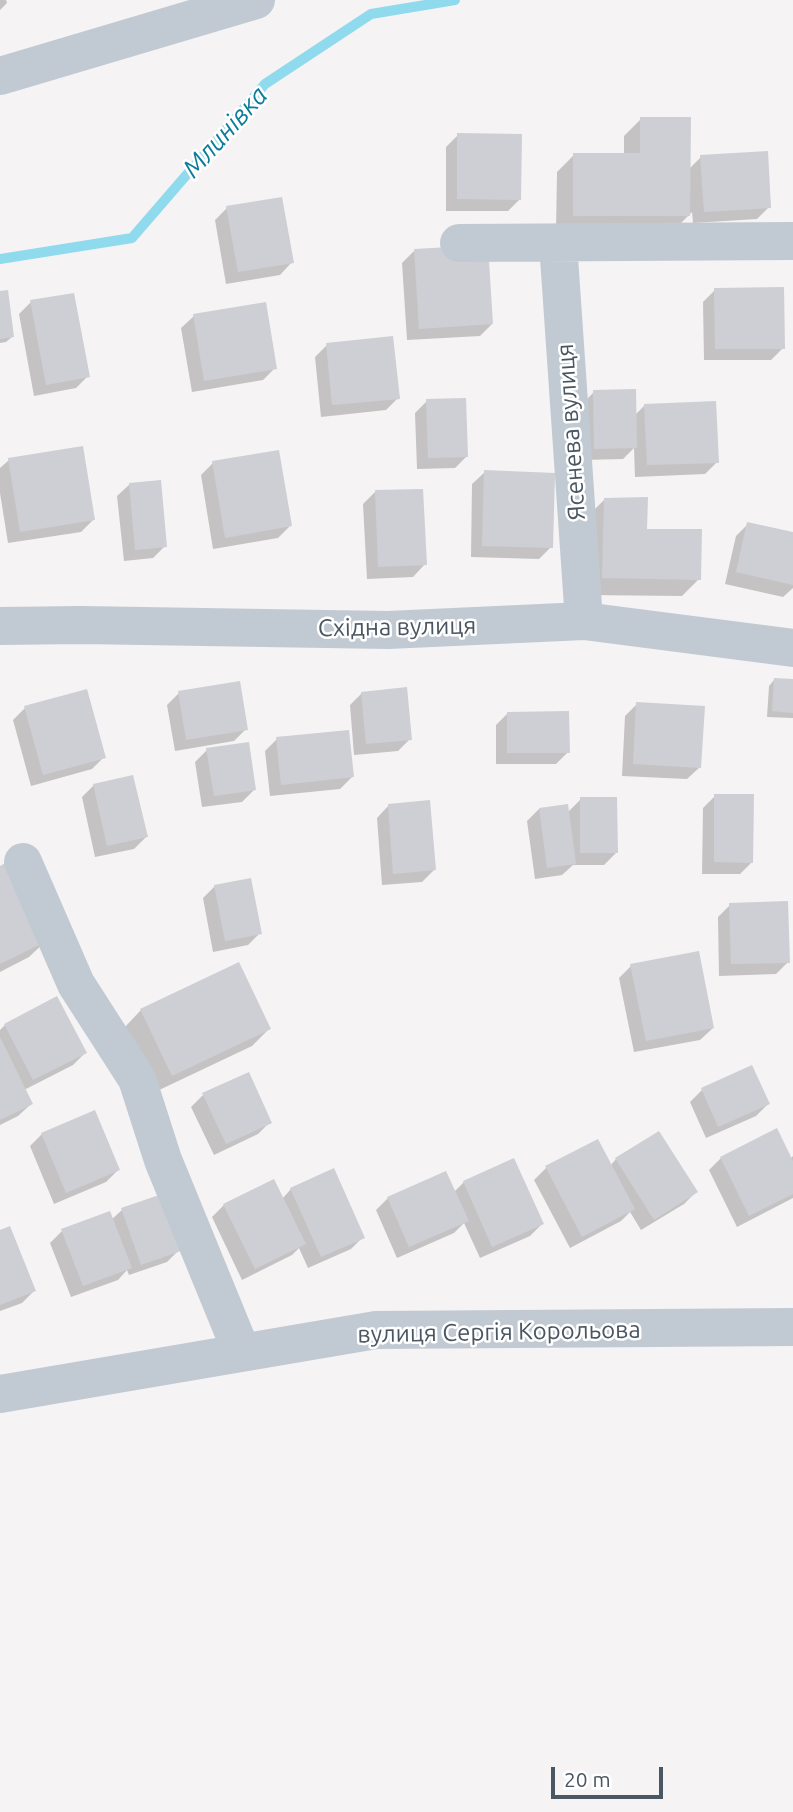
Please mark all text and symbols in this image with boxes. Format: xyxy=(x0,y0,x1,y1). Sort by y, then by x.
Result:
water label: Млинівка xyxy=(176,80,274,184)
street label: Ясенева вулиця xyxy=(550,343,592,521)
street label: Східна вулиця xyxy=(318,611,476,643)
street label: вулиця Сергія Корольова xyxy=(357,1315,641,1349)
scale bar xyxy=(555,1752,667,1796)
text: 20 m xyxy=(564,1767,611,1791)

